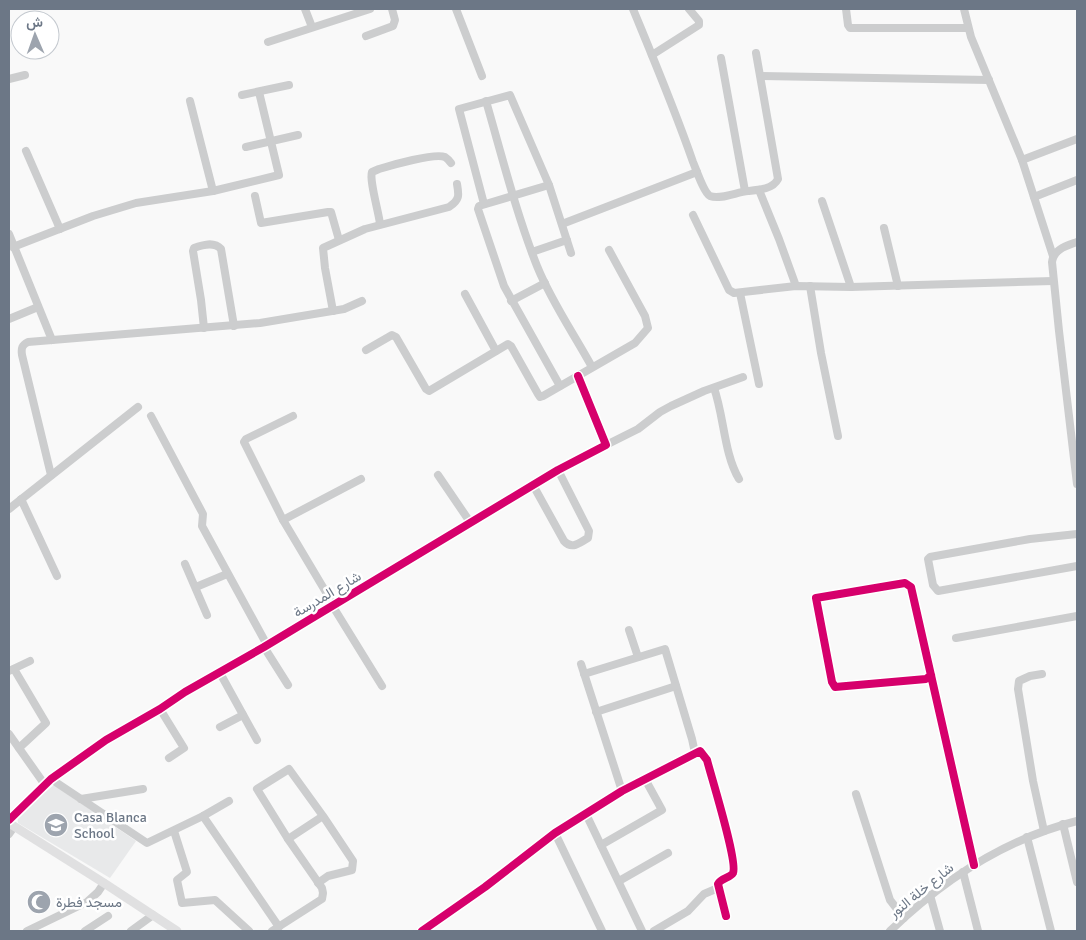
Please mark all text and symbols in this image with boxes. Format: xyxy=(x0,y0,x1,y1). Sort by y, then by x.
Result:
north arrow xyxy=(10,10,60,60)
text: ش xyxy=(26,14,43,31)
street label: شارع المدرسة xyxy=(290,568,365,623)
place label: Casa Blanca School xyxy=(74,809,147,842)
school or university icon: Casa Blanca School xyxy=(43,812,69,838)
street label: شارع خلة النور xyxy=(885,859,958,924)
mosque icon: مسجد فطرة xyxy=(26,889,52,915)
place label: مسجد فطرة xyxy=(56,894,122,911)

